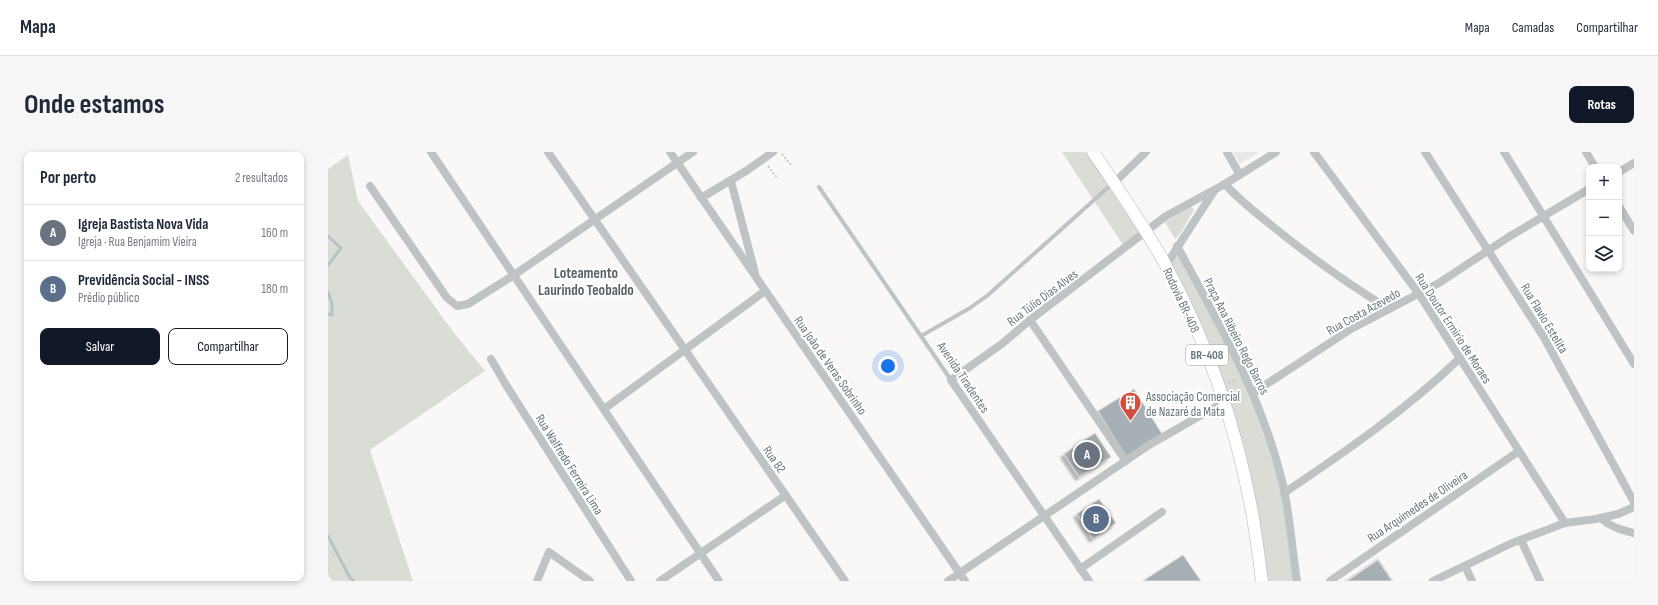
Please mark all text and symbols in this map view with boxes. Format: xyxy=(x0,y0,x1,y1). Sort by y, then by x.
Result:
text: Mapa xyxy=(20,16,56,39)
text: Mapa xyxy=(1465,19,1490,36)
text: Camadas xyxy=(1512,19,1554,36)
text: Compartilhar xyxy=(1576,19,1638,36)
button: Rotas xyxy=(1569,86,1634,123)
text: Onde estamos xyxy=(24,88,164,121)
map controls xyxy=(1586,164,1622,272)
button: + xyxy=(1586,164,1622,200)
text: Por perto xyxy=(40,168,96,188)
text: 2 resultados xyxy=(235,170,288,186)
button: − xyxy=(1586,200,1622,236)
text: Igreja Bastista Nova Vida xyxy=(78,215,208,234)
text: A xyxy=(50,225,56,241)
text: 160 m xyxy=(262,225,288,241)
text: Igreja · Rua Benjamim Vieira xyxy=(78,234,197,250)
button: layers xyxy=(1586,236,1622,272)
district label: Loteamento Laurindo Teobaldo xyxy=(538,264,634,300)
street label: Rodovia BR-408 xyxy=(1159,265,1203,336)
street label: Rua Túlio Dias Alves xyxy=(1004,266,1081,330)
street label: Rua Doutor Ermirio de Moraes xyxy=(1411,270,1495,387)
text: Previdência Social - INSS xyxy=(78,271,209,290)
street label: Praça Ana Ribeiro Rego Barros xyxy=(1200,275,1273,398)
text: B xyxy=(50,281,56,297)
text: 180 m xyxy=(262,281,288,297)
street label: Rua Flavio Estelita xyxy=(1517,281,1571,356)
street label: Rua Costa Azevedo xyxy=(1324,285,1403,339)
text: Prédio público xyxy=(78,290,139,306)
street label: Rua João de Veras Sobrinho xyxy=(790,313,870,418)
button: Salvar xyxy=(40,328,160,365)
button: Compartilhar xyxy=(168,328,288,365)
street label: Avenida Tiradentes xyxy=(933,338,993,416)
road number: BR-408 xyxy=(1186,345,1228,365)
your location xyxy=(878,356,898,376)
place label: Associação Comercial de Nazaré da Mata xyxy=(1145,389,1240,420)
building icon: Associação Comercial de Nazaré da Mata xyxy=(1117,390,1143,423)
street label: Rua Walfredo Ferreira Lima xyxy=(532,411,607,518)
pin: A xyxy=(1074,440,1100,470)
street label: Rua B2 xyxy=(759,443,789,476)
street label: Rua Arquimedes de Oliveira xyxy=(1364,467,1471,546)
pin: B xyxy=(1083,504,1109,534)

